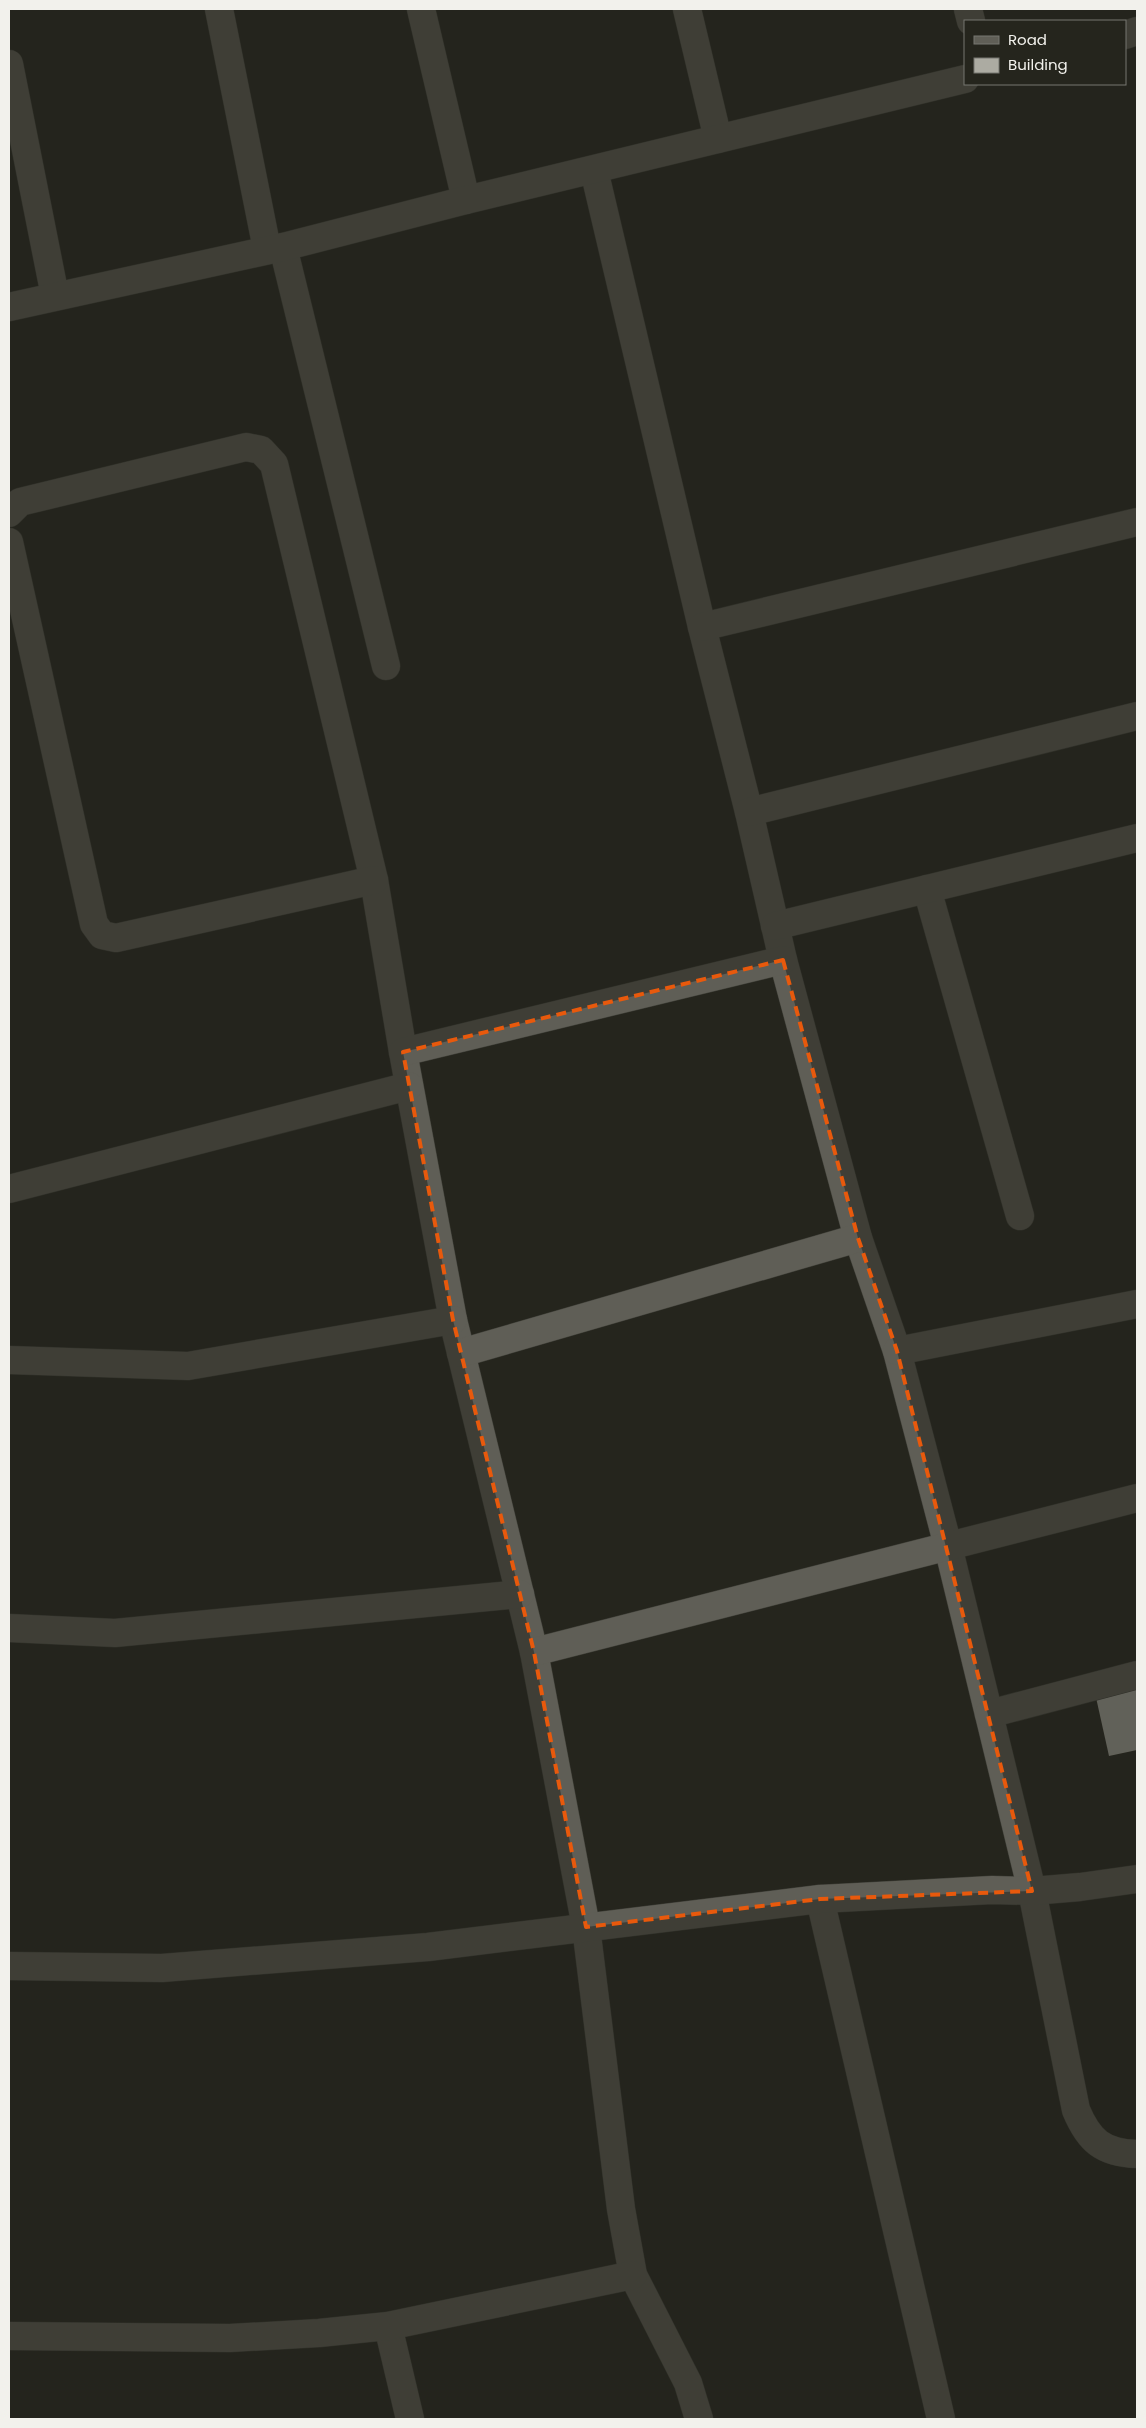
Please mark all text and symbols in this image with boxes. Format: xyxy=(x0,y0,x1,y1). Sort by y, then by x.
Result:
legend xyxy=(964,20,1126,85)
text: Road xyxy=(1008,29,1047,50)
text: Building xyxy=(1008,54,1068,75)

